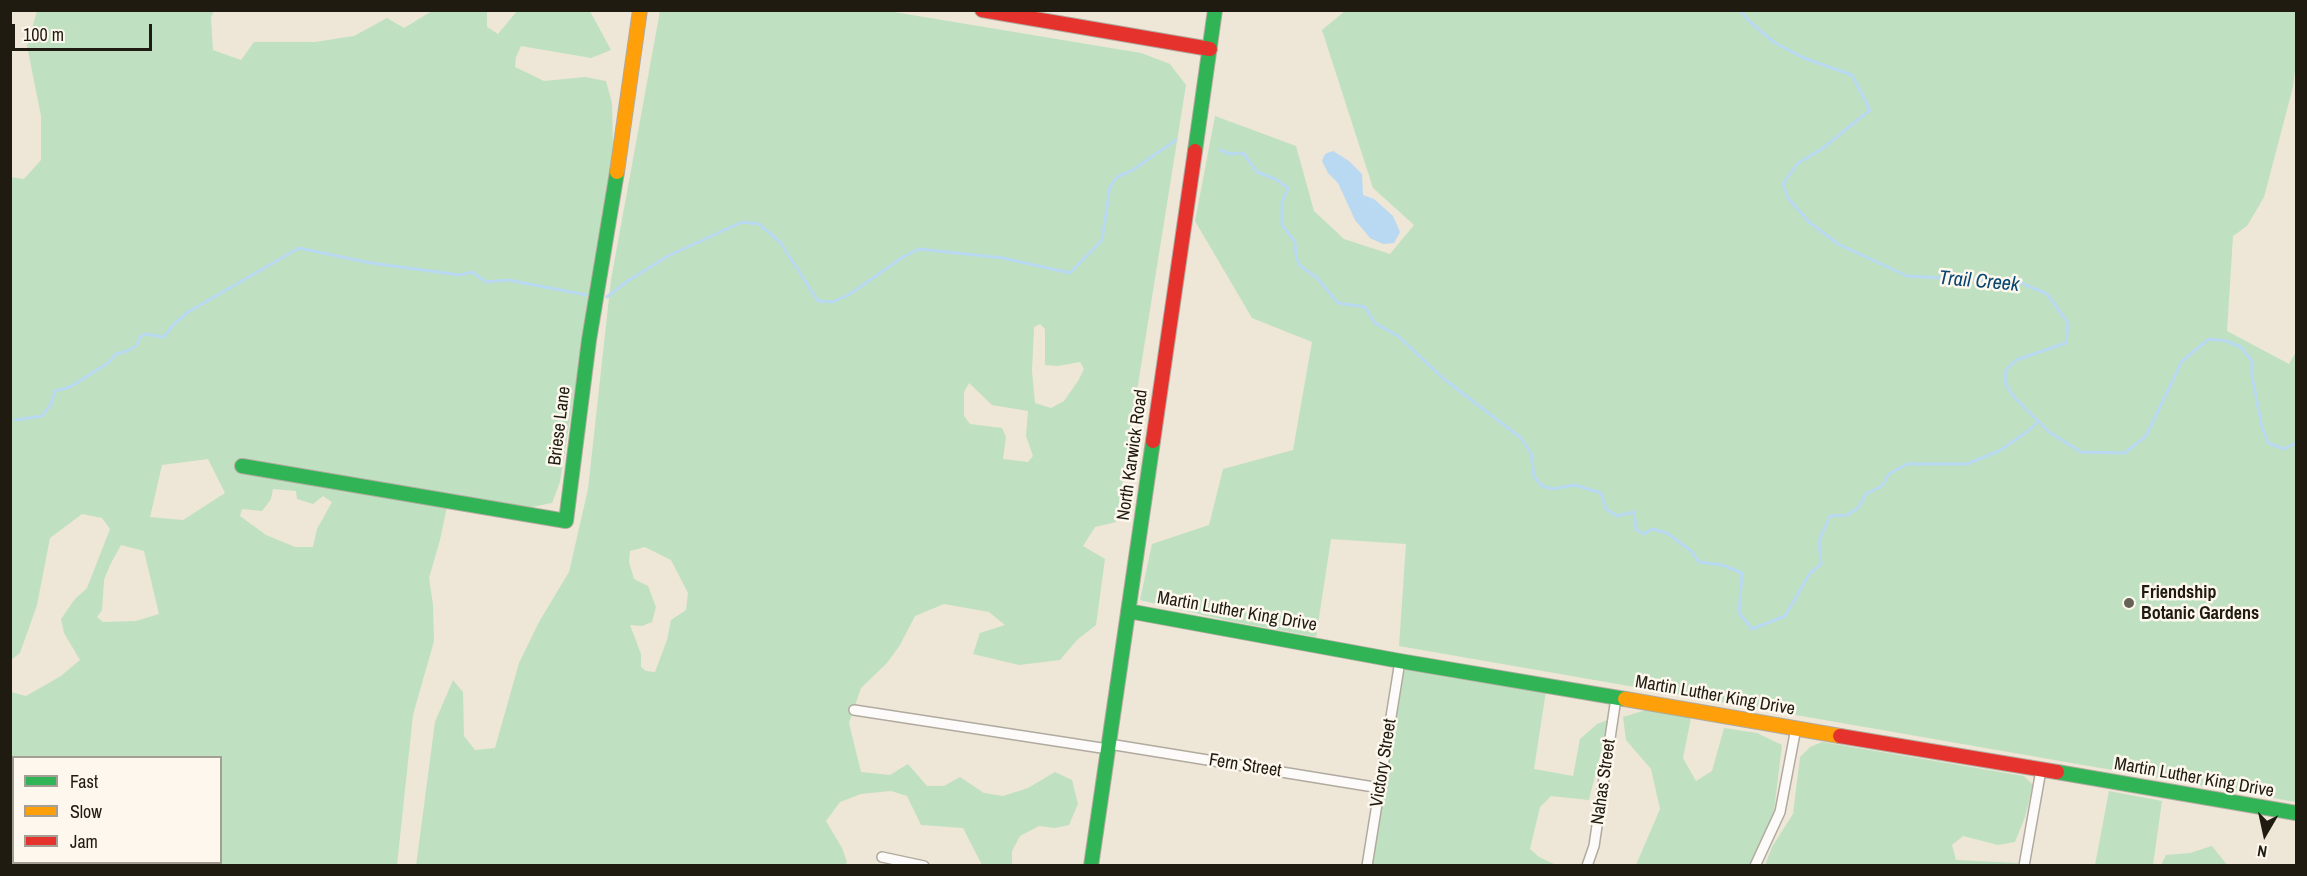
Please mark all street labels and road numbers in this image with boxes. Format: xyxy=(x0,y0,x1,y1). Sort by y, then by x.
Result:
street label: Briese Lane xyxy=(544,385,576,467)
street label: North Karwick Road xyxy=(1113,388,1153,522)
street label: Martin Luther King Drive xyxy=(1156,587,1318,637)
street label: Martin Luther King Drive xyxy=(1634,671,1796,721)
street label: Victory Street xyxy=(1366,717,1402,809)
street label: Nahas Street xyxy=(1587,738,1621,826)
street label: Fern Street xyxy=(1207,750,1283,782)
street label: Martin Luther King Drive xyxy=(2113,753,2275,803)

